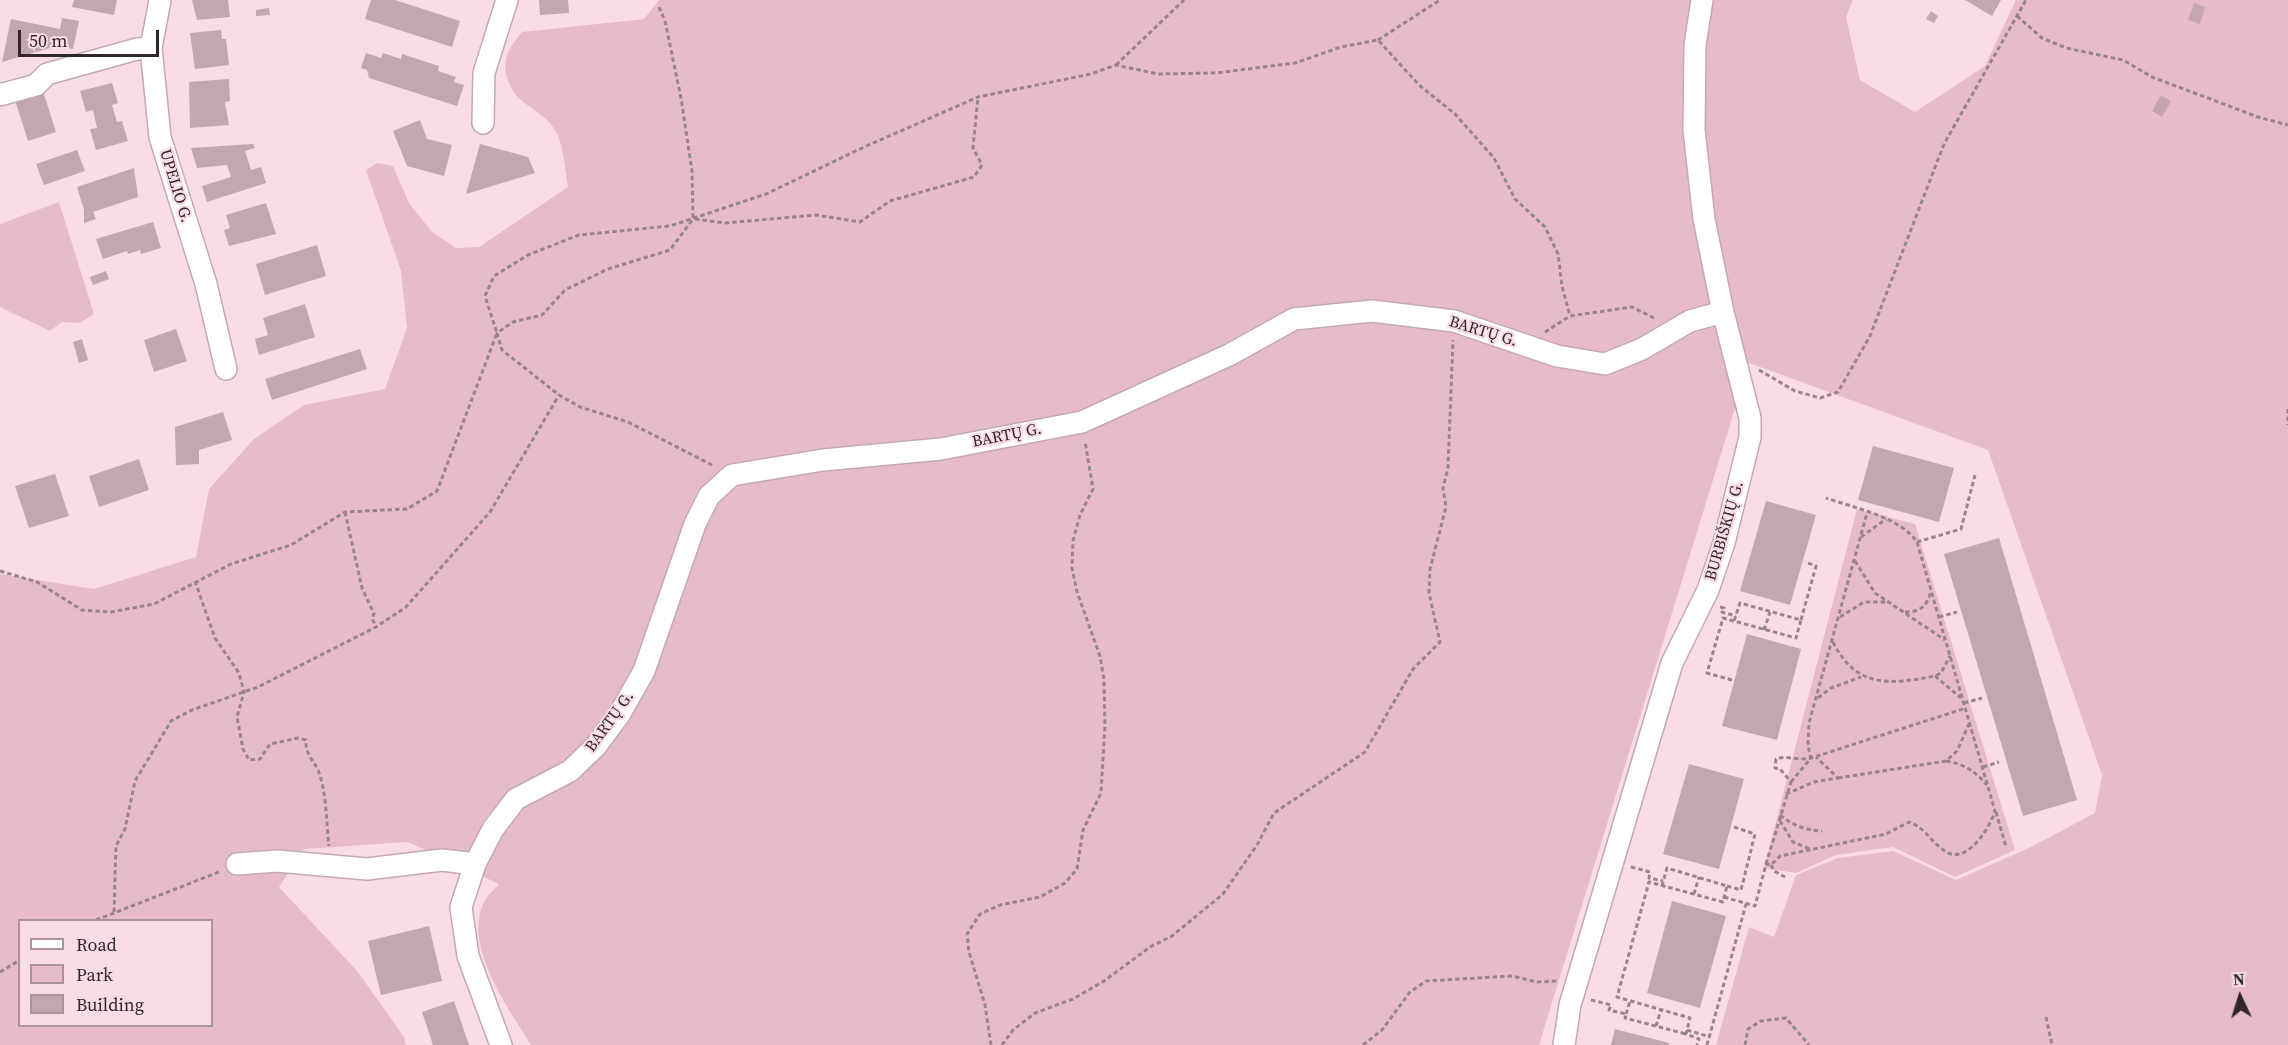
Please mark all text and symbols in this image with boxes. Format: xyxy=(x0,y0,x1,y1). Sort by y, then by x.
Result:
scale bar xyxy=(21,18,162,56)
text: 50 m xyxy=(29,28,67,53)
street label: UPELIO G. xyxy=(155,147,195,225)
street label: BARTŲ G. xyxy=(1447,313,1519,351)
street label: BARTŲ G. xyxy=(971,420,1043,452)
street label: BURBIŠKIŲ G. xyxy=(1702,479,1748,583)
street label: BARTŲ G. xyxy=(582,688,638,756)
legend xyxy=(18,919,213,1027)
text: Road xyxy=(76,932,117,957)
text: Park xyxy=(76,962,113,987)
north arrow xyxy=(2210,967,2270,1027)
text: N xyxy=(2232,968,2245,990)
text: Building xyxy=(76,992,144,1017)

